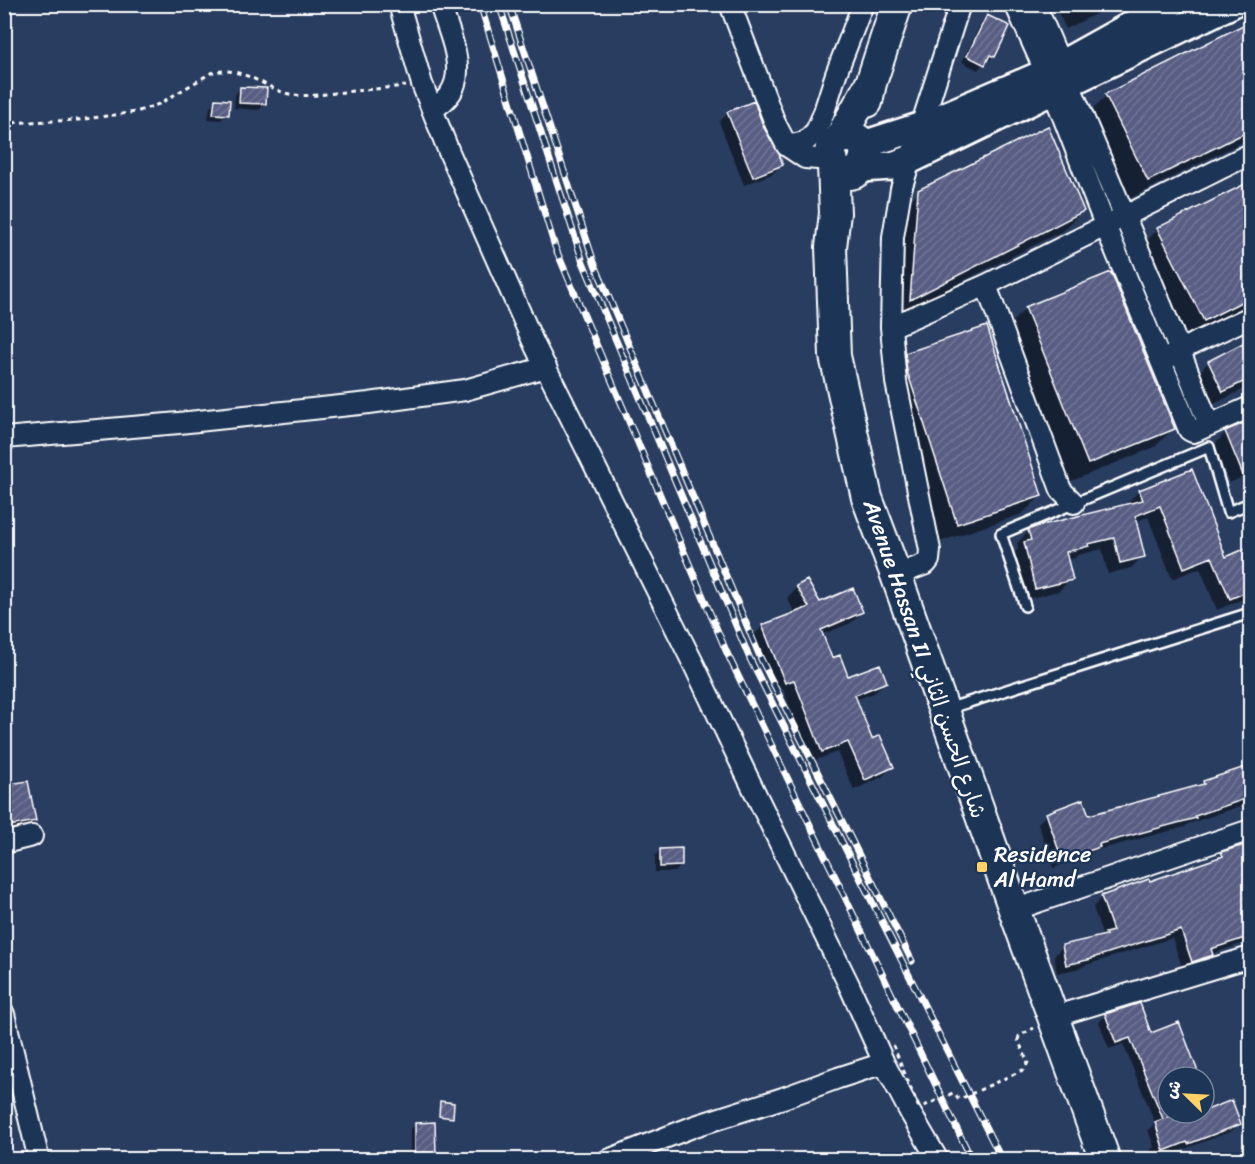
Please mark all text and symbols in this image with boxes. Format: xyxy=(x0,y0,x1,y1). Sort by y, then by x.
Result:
street label: Avenue Hassan II شارع الحسن الثاني xyxy=(852,493,998,824)
place label: Residence Al Hamd xyxy=(993,835,1091,899)
marker: Residence Al Hamd xyxy=(975,860,989,874)
north arrow xyxy=(1156,1065,1216,1125)
text: ش xyxy=(1156,1075,1190,1103)

